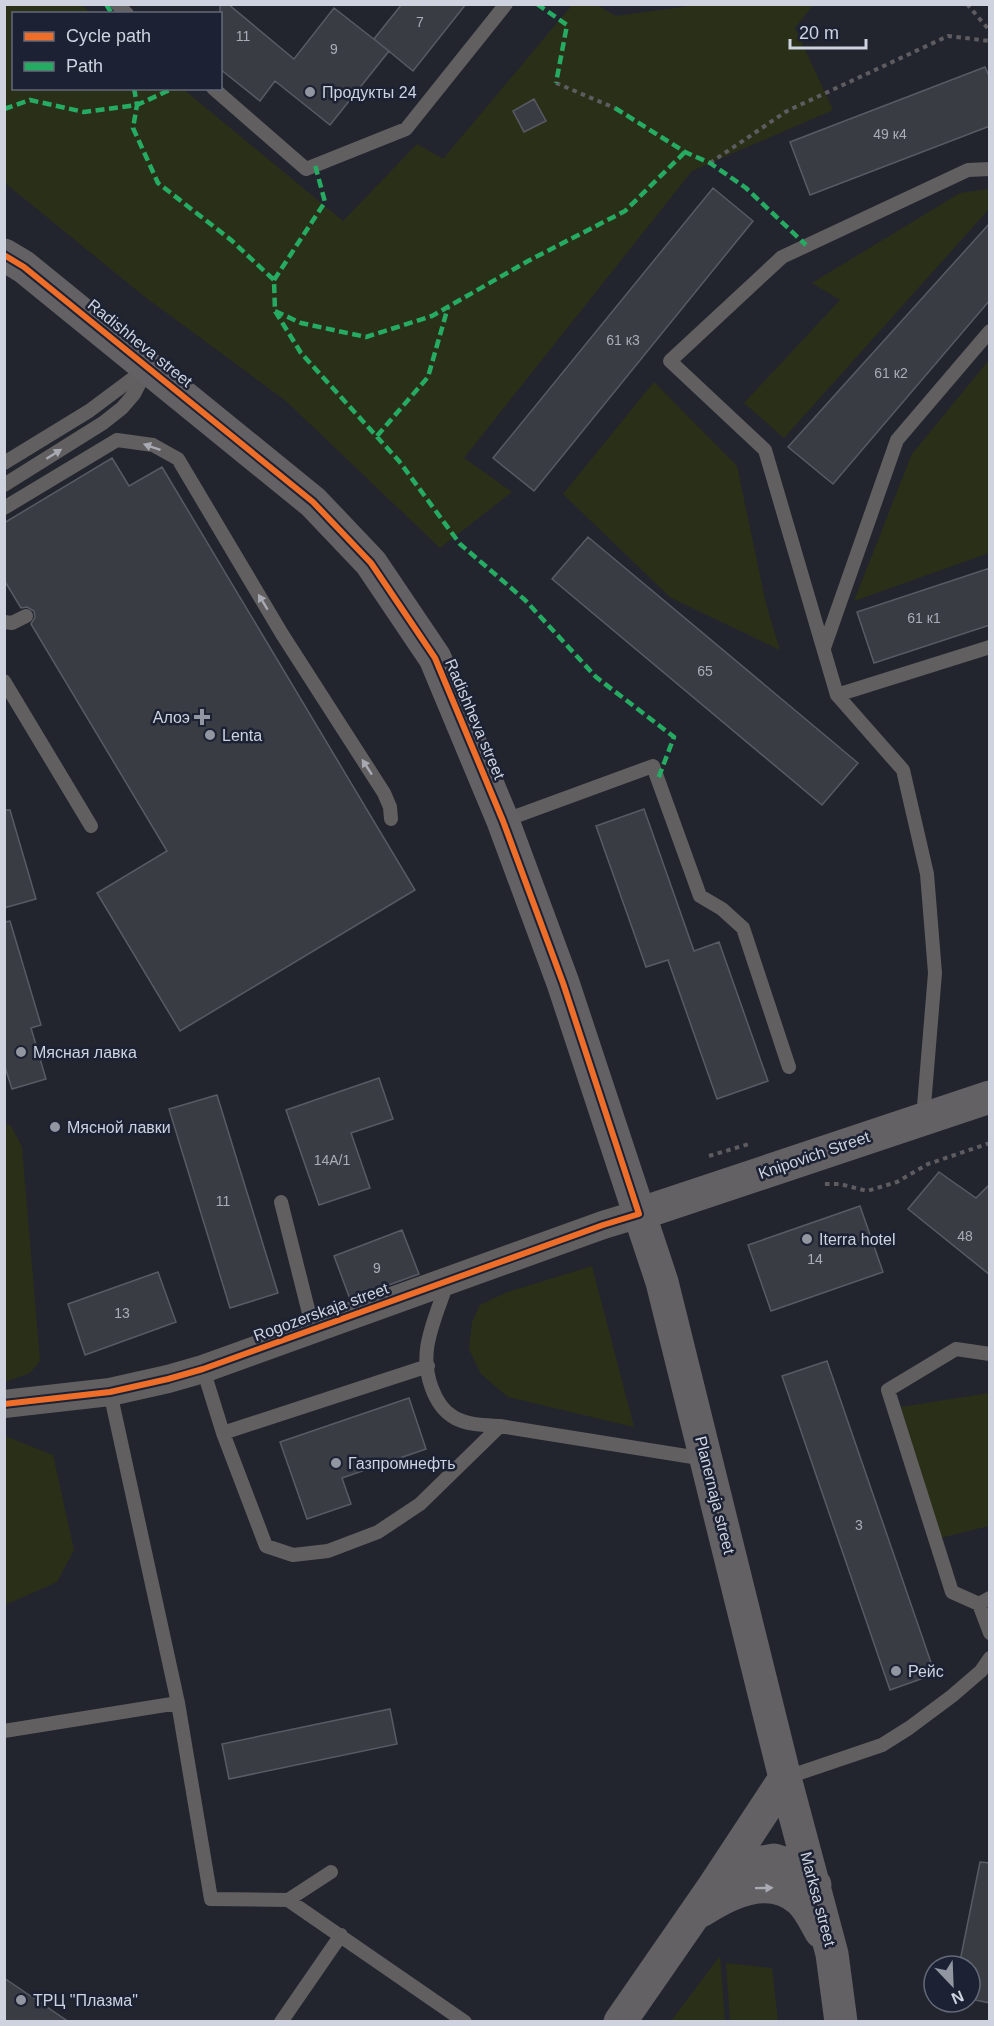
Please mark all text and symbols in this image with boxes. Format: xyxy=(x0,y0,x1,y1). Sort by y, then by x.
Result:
legend xyxy=(12,12,222,90)
scale bar xyxy=(790,12,866,50)
house number: 7 xyxy=(416,14,424,30)
text: 20 m xyxy=(799,23,839,43)
text: Cycle path xyxy=(66,26,151,46)
house number: 11 xyxy=(236,28,250,44)
house number: 9 xyxy=(330,41,338,57)
text: Path xyxy=(66,56,103,76)
place label: Продукты 24 xyxy=(322,84,417,101)
marker: Продукты 24 xyxy=(303,85,317,99)
house number: 49 к4 xyxy=(873,126,907,142)
street label: Radishheva street xyxy=(85,296,196,391)
house number: 61 к3 xyxy=(606,332,640,348)
house number: 61 к2 xyxy=(874,365,908,381)
one-way arrow xyxy=(143,441,161,451)
one-way arrow xyxy=(46,449,62,460)
one-way arrow xyxy=(257,594,268,610)
house number: 61 к1 xyxy=(907,610,941,626)
street label: Radishheva street xyxy=(442,656,508,782)
house number: 65 xyxy=(697,663,713,679)
place label: Алоэ xyxy=(153,709,190,726)
marker: Алоэ xyxy=(195,710,209,724)
place label: Lenta xyxy=(222,727,262,744)
marker: Lenta xyxy=(203,728,217,742)
one-way arrow xyxy=(362,759,373,775)
place label: Мясная лавка xyxy=(33,1044,137,1061)
marker: Мясная лавка xyxy=(14,1045,28,1059)
place label: Мясной лавки xyxy=(67,1119,171,1136)
marker: Мясной лавки xyxy=(48,1120,62,1134)
street label: Knipovich Street xyxy=(756,1128,872,1182)
house number: 14А/1 xyxy=(314,1152,351,1168)
house number: 11 xyxy=(216,1193,230,1209)
house number: 48 xyxy=(957,1228,973,1244)
place label: Iterra hotel xyxy=(819,1231,895,1248)
marker: Iterra hotel xyxy=(800,1232,814,1246)
house number: 14 xyxy=(807,1251,823,1267)
house number: 9 xyxy=(373,1260,381,1276)
street label: Rogozerskaja street xyxy=(251,1279,391,1344)
house number: 13 xyxy=(114,1305,130,1321)
street label: Planernaja street xyxy=(692,1434,738,1556)
place label: Газпромнефть xyxy=(348,1455,456,1472)
marker: Газпромнефть xyxy=(329,1456,343,1470)
house number: 3 xyxy=(855,1517,863,1533)
place label: Рейс xyxy=(908,1663,944,1680)
marker: Рейс xyxy=(889,1664,903,1678)
street label: Marksa street xyxy=(797,1850,839,1949)
one-way arrow xyxy=(754,1883,773,1893)
north arrow xyxy=(922,1954,982,2014)
text: N xyxy=(949,1987,966,2007)
place label: ТРЦ "Плазма" xyxy=(33,1992,138,2009)
marker: ТРЦ "Плазма" xyxy=(14,1993,28,2007)

